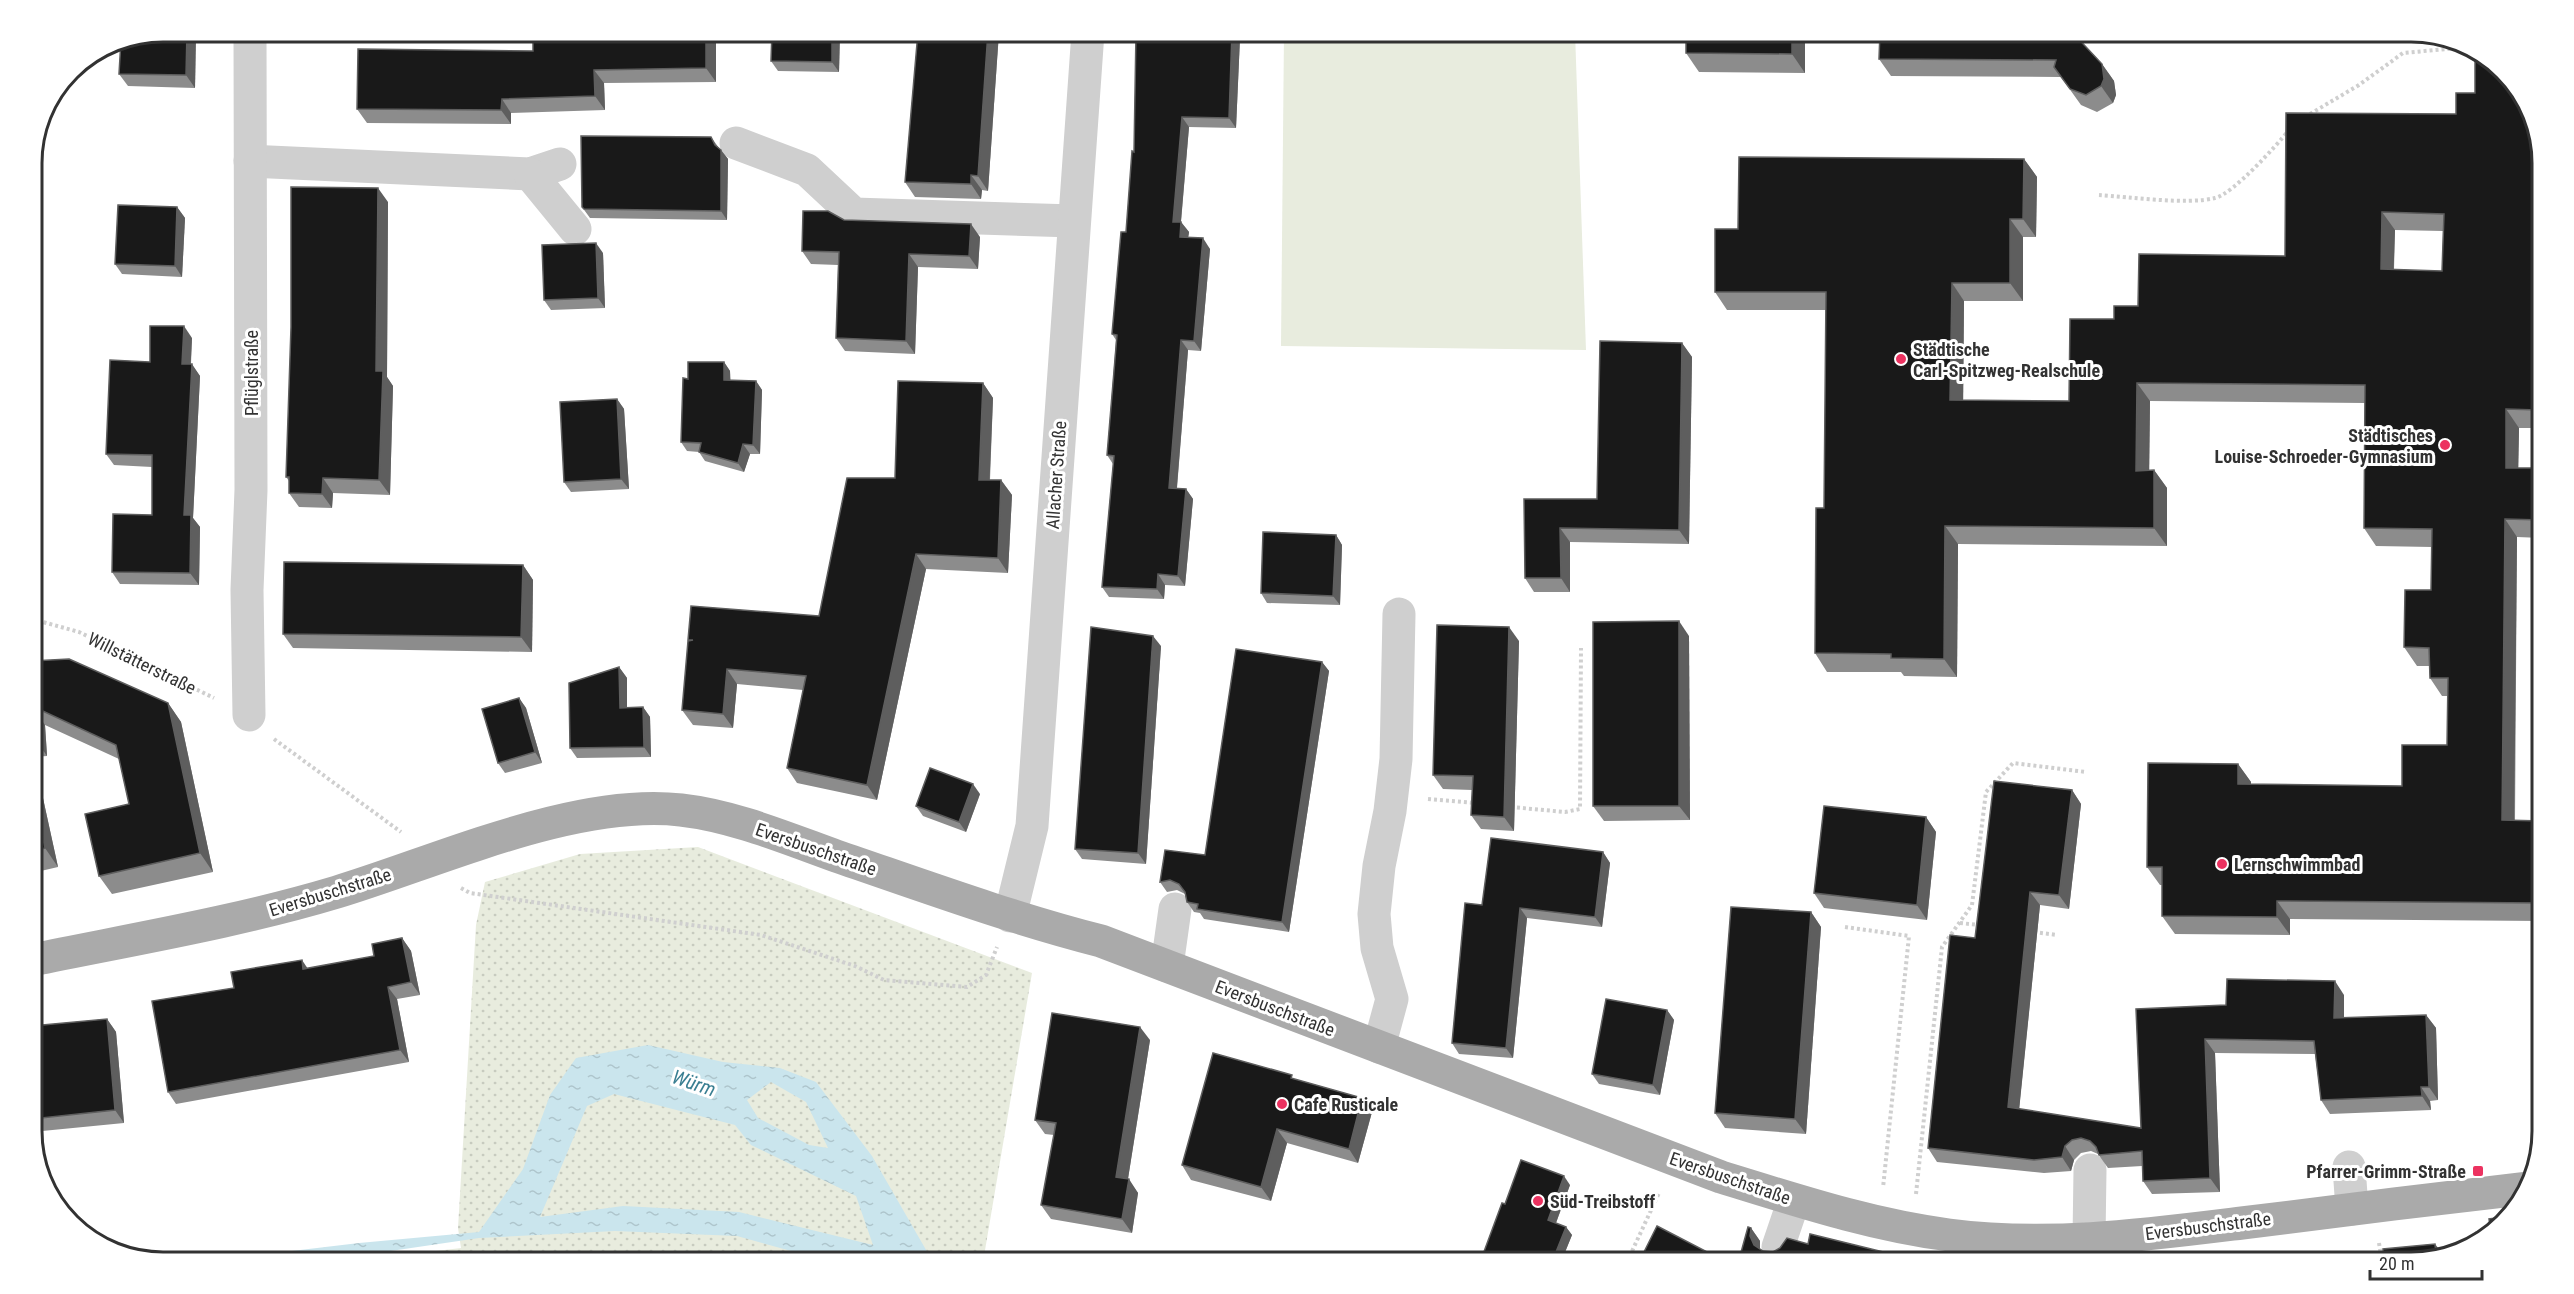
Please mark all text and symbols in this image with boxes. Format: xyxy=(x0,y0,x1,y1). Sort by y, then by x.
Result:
street label: Pflüglstraße xyxy=(241,330,262,416)
place label: Städtische Carl-Spitzweg-Realschule xyxy=(1913,339,2100,381)
marker: Städtische Carl-Spitzweg-Realschule xyxy=(1894,352,1908,366)
street label: Allacher Straße xyxy=(1042,420,1070,530)
place label: Städtisches Louise-Schroeder-Gymnasium xyxy=(2215,425,2433,467)
marker: Städtisches Louise-Schroeder-Gymnasium xyxy=(2438,438,2452,452)
street label: Willstätterstraße xyxy=(84,628,200,698)
street label: Eversbuschstraße xyxy=(753,819,879,879)
place label: Lernschwimmbad xyxy=(2234,854,2360,875)
marker: Lernschwimmbad xyxy=(2215,857,2229,871)
street label: Eversbuschstraße xyxy=(267,863,393,921)
street label: Eversbuschstraße xyxy=(1212,976,1338,1040)
water label: Würm xyxy=(669,1064,719,1102)
place label: Cafe Rusticale xyxy=(1294,1094,1399,1115)
marker: Cafe Rusticale xyxy=(1275,1097,1289,1111)
street label: Eversbuschstraße xyxy=(1667,1148,1793,1208)
place label: Pfarrer-Grimm-Straße xyxy=(2306,1161,2466,1182)
marker: Pfarrer-Grimm-Straße xyxy=(2471,1164,2485,1178)
place label: Süd-Treibstoff xyxy=(1550,1191,1655,1212)
marker: Süd-Treibstoff xyxy=(1531,1194,1545,1208)
street label: Eversbuschstraße xyxy=(2144,1208,2272,1244)
scale bar xyxy=(2370,1243,2482,1281)
text: 20 m xyxy=(2379,1253,2414,1274)

